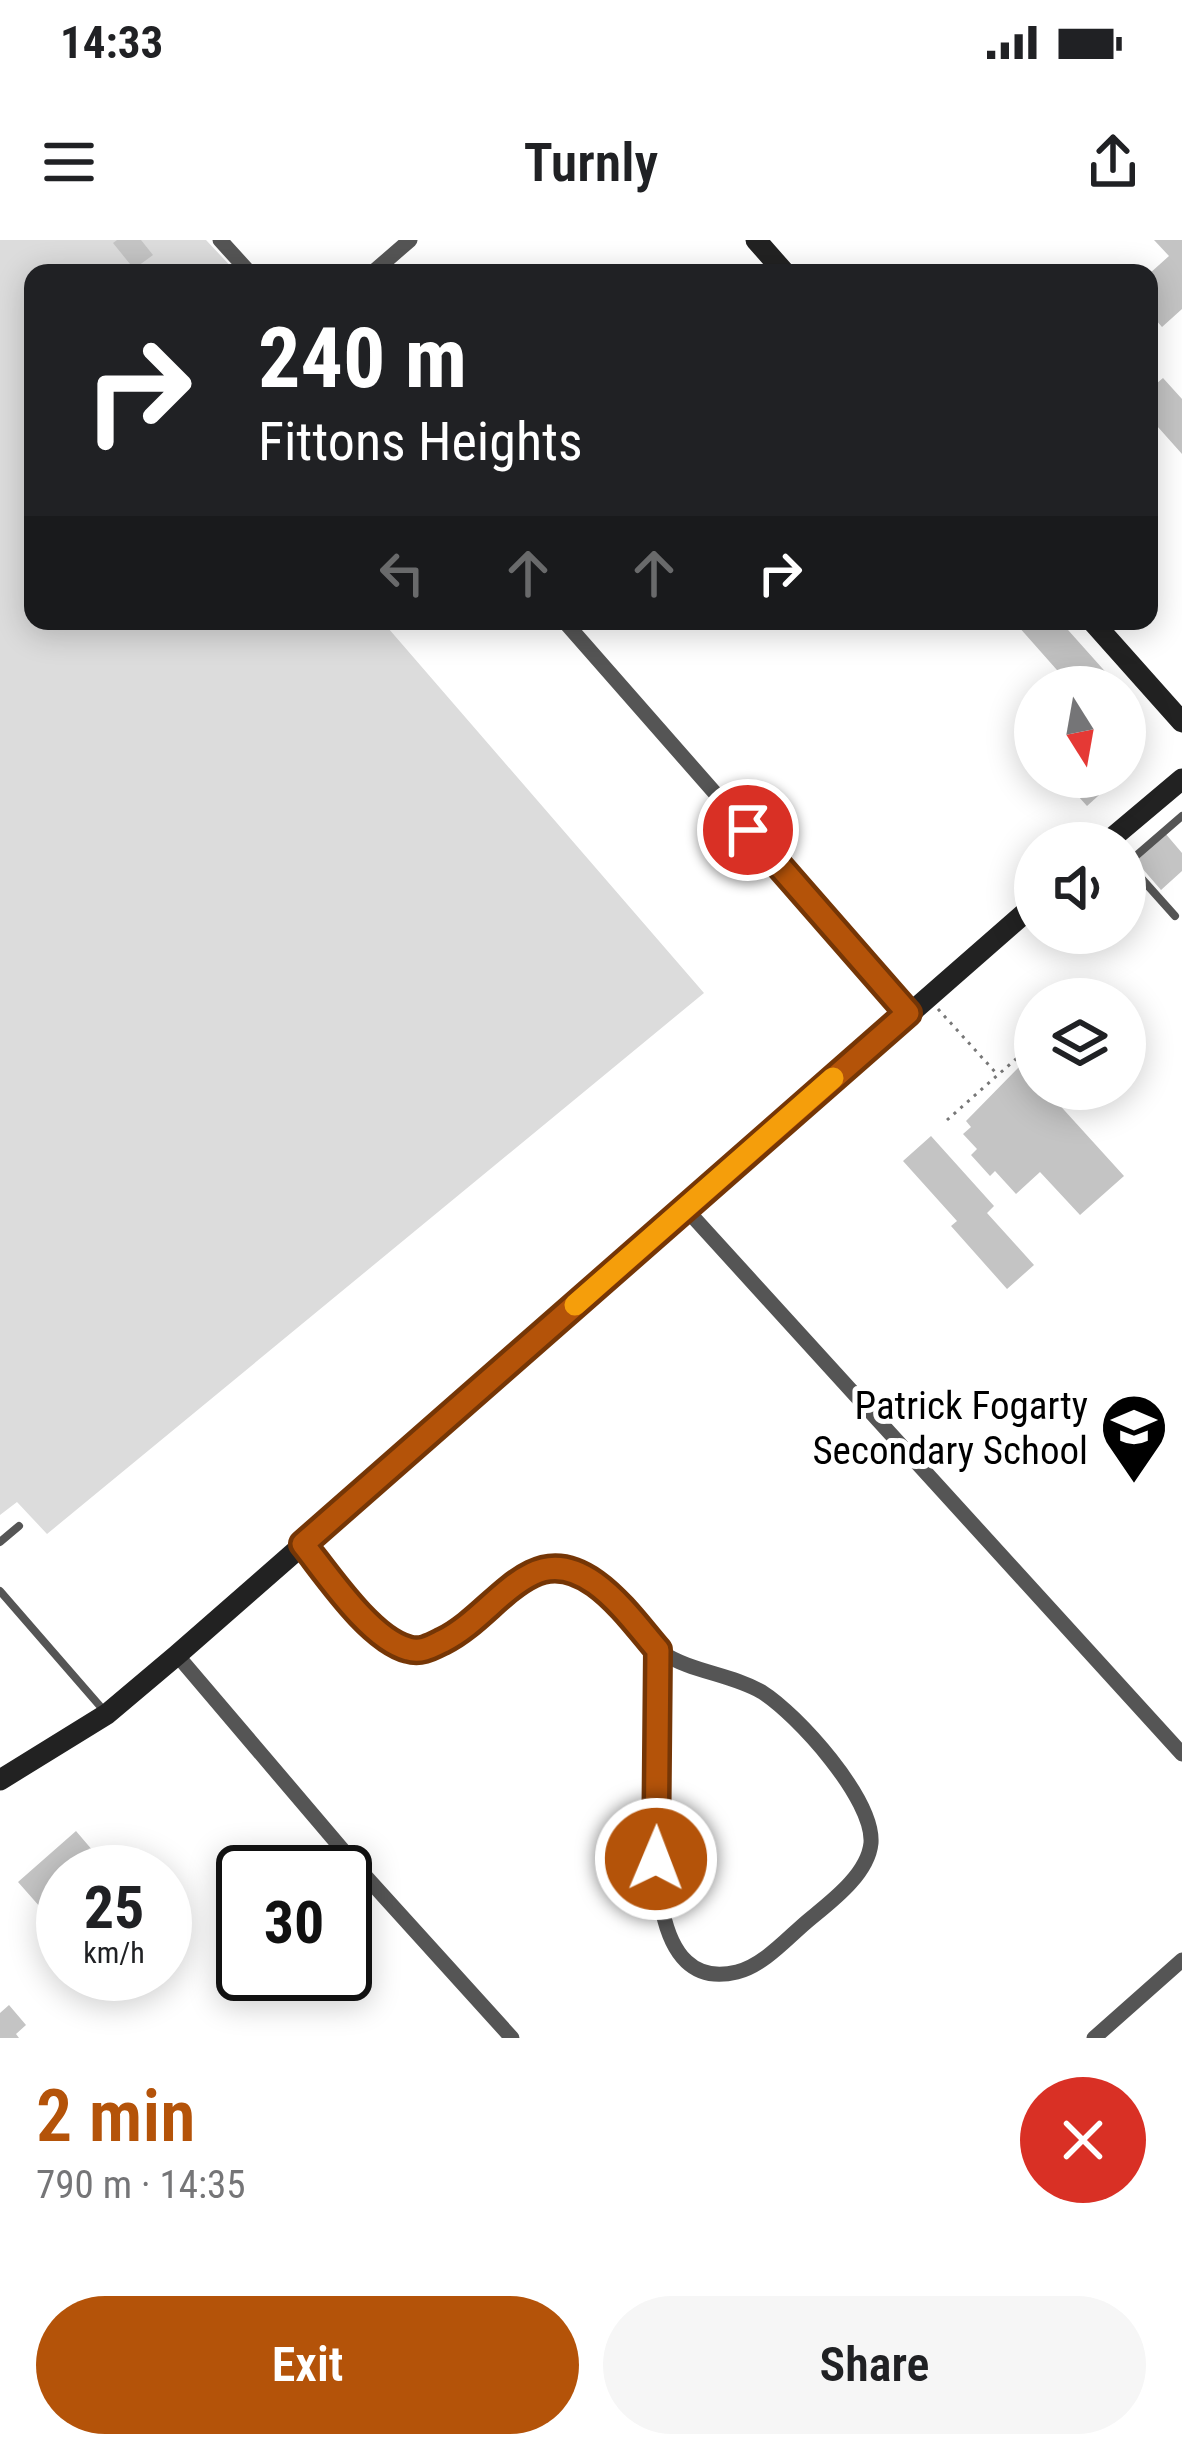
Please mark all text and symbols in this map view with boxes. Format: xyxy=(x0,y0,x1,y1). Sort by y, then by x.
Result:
text: 14:33 xyxy=(60,16,163,69)
icon: menu xyxy=(36,129,102,195)
icon: share xyxy=(1080,129,1146,195)
text: Turnly xyxy=(524,131,658,194)
text: 240 m xyxy=(258,309,467,408)
icon: right xyxy=(60,312,216,468)
text: Fittons Heights xyxy=(258,410,583,473)
icon: left xyxy=(369,540,435,606)
icon: ahead xyxy=(495,540,561,606)
icon: ahead xyxy=(621,540,687,606)
icon: right xyxy=(747,540,813,606)
north arrow xyxy=(1014,666,1146,798)
map controls xyxy=(1014,666,1146,1110)
pin xyxy=(697,779,799,881)
icon: arrive xyxy=(715,797,781,863)
button: sound xyxy=(1014,822,1146,954)
button: layers xyxy=(1014,978,1146,1110)
place label: Patrick Fogarty Secondary School xyxy=(812,1383,1088,1474)
school or university icon: Patrick Fogarty Secondary School xyxy=(1099,1392,1169,1486)
position arrow xyxy=(593,1796,719,1922)
speed limit sign: 30 xyxy=(216,1845,372,2001)
text: 25 xyxy=(84,1872,144,1943)
text: km/h xyxy=(83,1935,145,1970)
text: 2 min xyxy=(36,2074,195,2159)
button: close xyxy=(1020,2077,1146,2203)
text: 790 m · 14:35 xyxy=(36,2162,246,2208)
button: Exit xyxy=(36,2296,579,2434)
button: Share xyxy=(603,2296,1146,2434)

